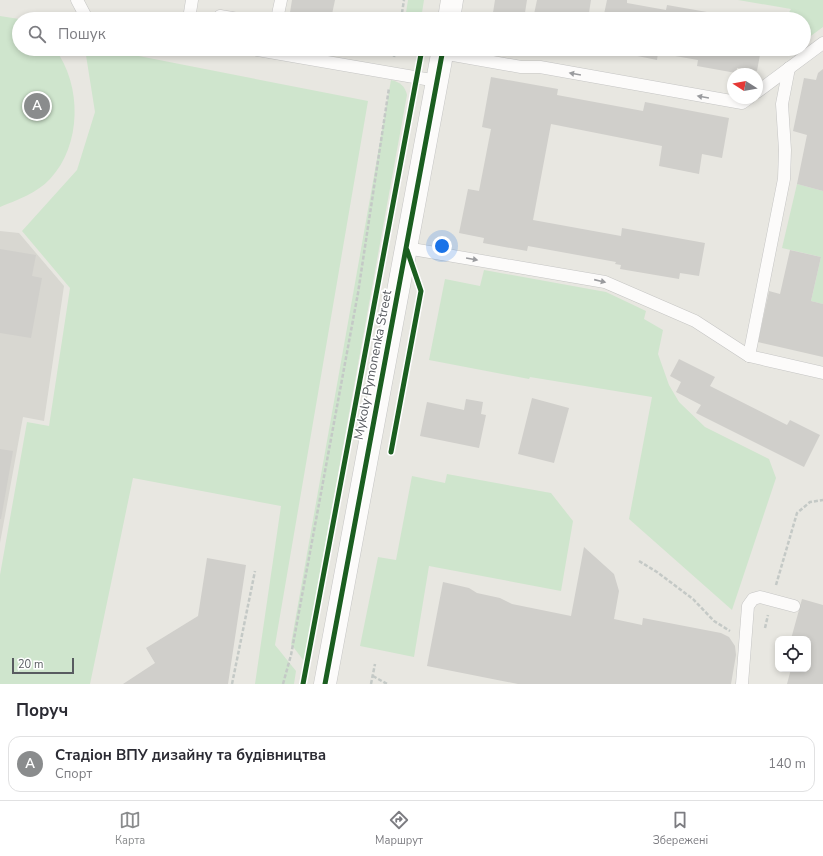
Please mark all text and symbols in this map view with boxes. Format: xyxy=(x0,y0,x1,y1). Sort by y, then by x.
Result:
search box xyxy=(12,12,811,56)
icon: search xyxy=(26,23,48,45)
text: Пошук xyxy=(58,24,106,44)
north arrow xyxy=(727,68,763,104)
one-way arrow xyxy=(569,71,581,77)
pin: A xyxy=(24,91,50,121)
one-way arrow xyxy=(697,93,709,99)
your location xyxy=(432,236,452,256)
one-way arrow xyxy=(466,257,478,263)
one-way arrow xyxy=(594,279,606,285)
street label: Mykoly Pymonenka Street xyxy=(350,288,396,441)
map controls xyxy=(775,636,811,672)
button: locate xyxy=(775,636,811,672)
scale bar xyxy=(12,656,74,675)
text: 20 m xyxy=(18,657,43,672)
text: Поруч xyxy=(16,699,68,722)
text: Стадіон ВПУ дизайну та будівництва xyxy=(55,745,326,765)
text: A xyxy=(25,755,35,773)
text: 140 m xyxy=(768,755,806,773)
text: Спорт xyxy=(55,765,92,783)
tab: Карта xyxy=(115,809,145,848)
tab: Маршрут xyxy=(375,809,423,848)
tab: Збережені xyxy=(653,809,708,848)

